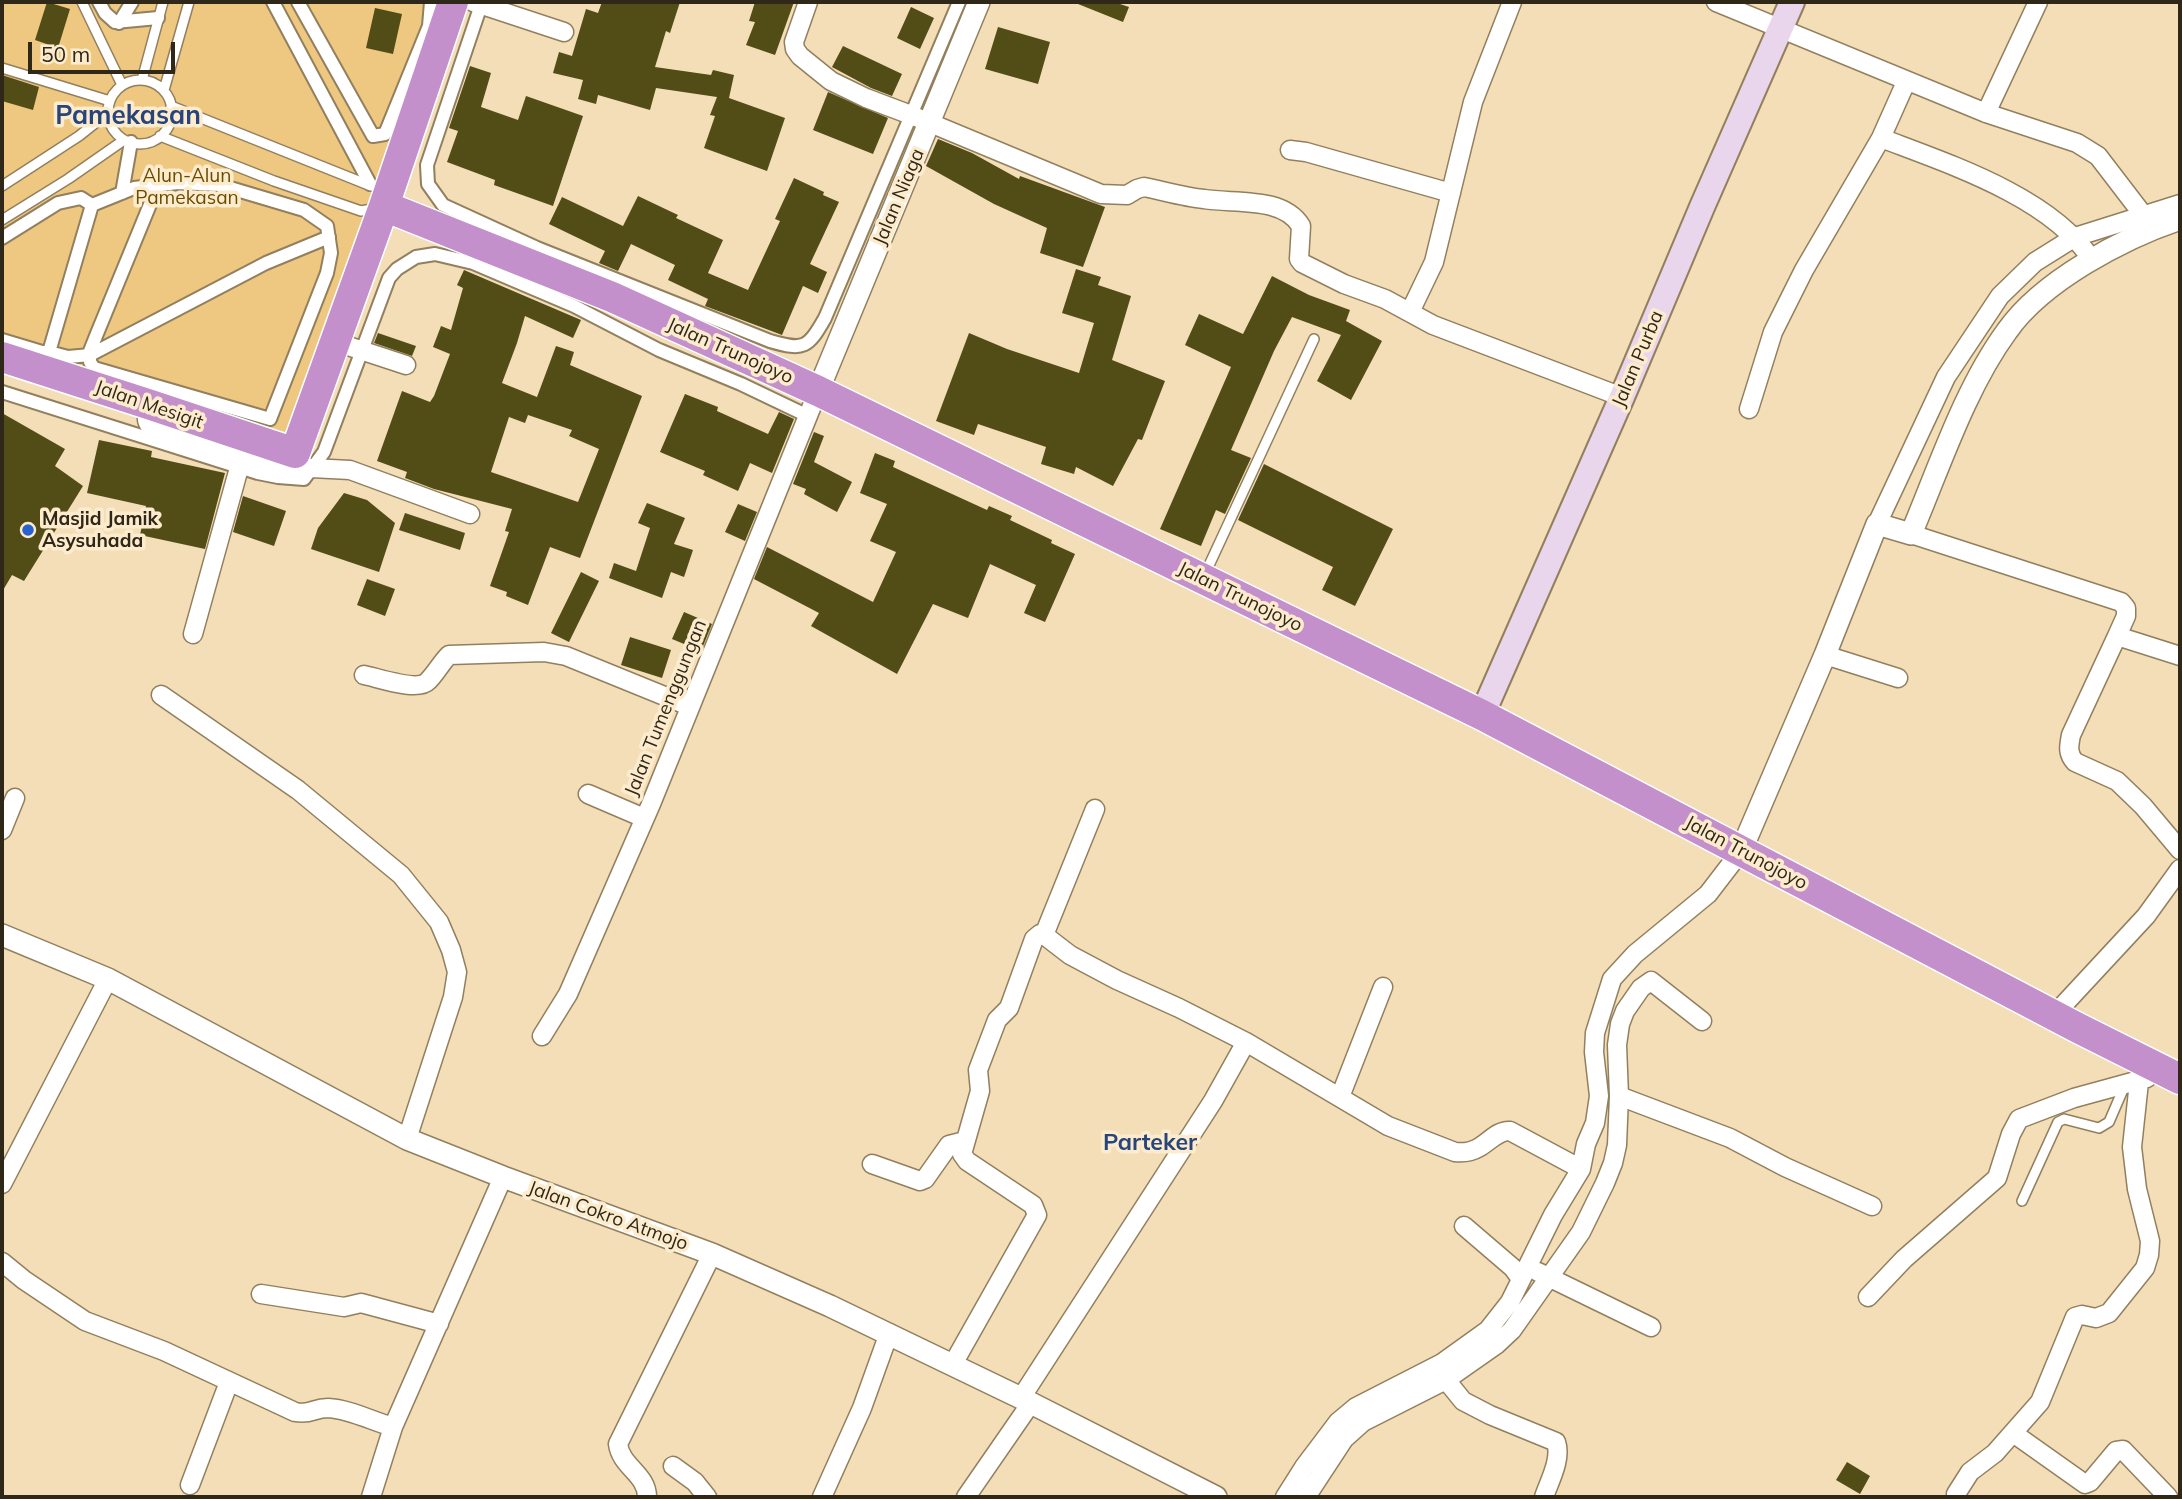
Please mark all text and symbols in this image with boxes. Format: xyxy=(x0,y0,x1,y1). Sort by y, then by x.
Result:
scale bar xyxy=(32,28,178,72)
text: 50 m xyxy=(41,41,90,67)
district label: Pamekasan xyxy=(55,100,201,132)
street label: Jalan Niaga xyxy=(868,145,930,249)
park label: Alun-Alun Pamekasan xyxy=(135,165,239,209)
street label: Jalan Purba xyxy=(1607,307,1669,411)
street label: Jalan Trunojoyo xyxy=(663,313,797,389)
street label: Jalan Mesigit xyxy=(92,376,206,434)
place label: Masjid Jamik Asysuhada xyxy=(42,508,158,552)
marker: Masjid Jamik Asysuhada xyxy=(20,522,36,538)
street label: Jalan Trunojoyo xyxy=(1174,557,1306,637)
street label: Jalan Tumenggungan xyxy=(620,617,712,799)
street label: Jalan Trunojoyo xyxy=(1681,811,1811,895)
district label: Parteker xyxy=(1103,1129,1197,1157)
street label: Jalan Cokro Atmojo xyxy=(525,1176,691,1256)

